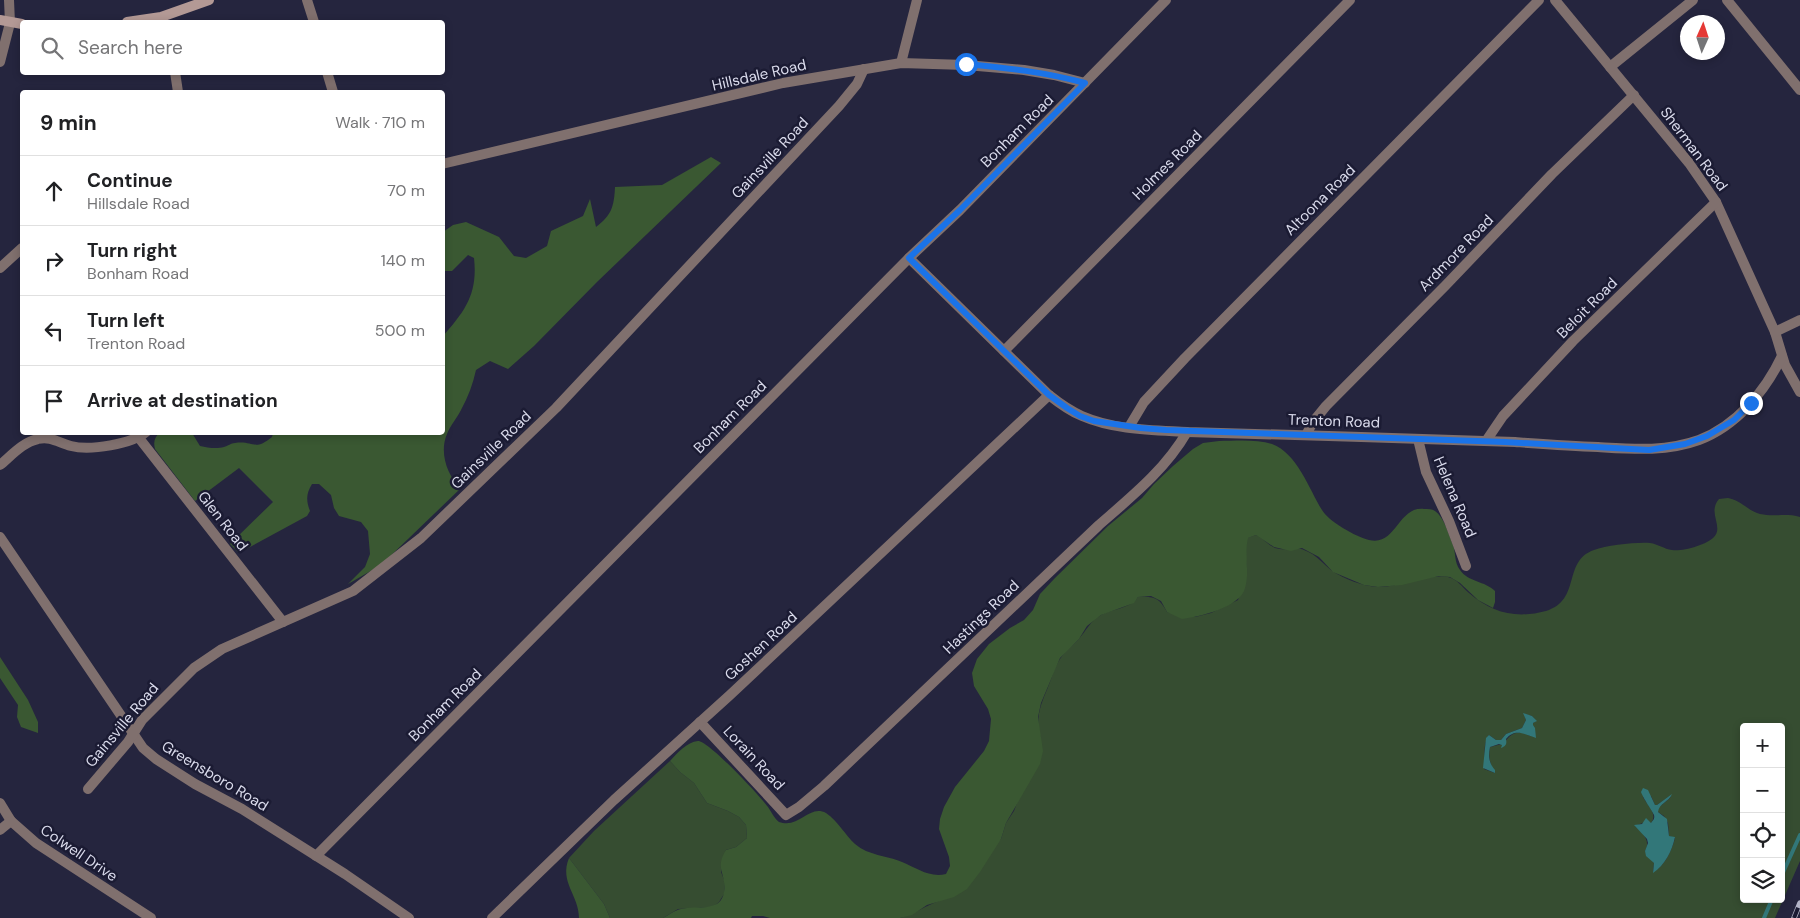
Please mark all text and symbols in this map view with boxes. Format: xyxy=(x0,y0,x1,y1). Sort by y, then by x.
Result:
north arrow xyxy=(1680,15,1725,60)
search box xyxy=(20,20,445,75)
icon: search xyxy=(38,34,66,62)
text: Search here xyxy=(78,35,183,60)
route start xyxy=(955,53,978,76)
street label: Hillsdale Road xyxy=(710,54,808,96)
street label: Bonham Road xyxy=(976,90,1058,172)
street label: Sherman Road xyxy=(1656,103,1732,195)
text: 9 min xyxy=(40,109,97,137)
text: Walk · 710 m xyxy=(335,112,425,133)
street label: Gainsville Road xyxy=(727,113,813,203)
street label: Holmes Road xyxy=(1128,126,1206,204)
street label: Altoona Road xyxy=(1280,160,1360,240)
text: Continue xyxy=(87,168,173,193)
icon: ahead xyxy=(40,177,68,205)
text: 70 m xyxy=(387,180,425,201)
text: Hillsdale Road xyxy=(87,193,190,214)
street label: Ardmore Road xyxy=(1414,210,1498,296)
text: Turn right xyxy=(87,238,177,263)
icon: right xyxy=(40,247,68,275)
text: 140 m xyxy=(381,250,425,271)
text: Bonham Road xyxy=(87,263,189,284)
street label: Beloit Road xyxy=(1552,273,1622,343)
text: Turn left xyxy=(87,308,165,333)
icon: left xyxy=(40,317,68,345)
text: 500 m xyxy=(375,320,425,341)
text: Trenton Road xyxy=(87,333,185,354)
street label: Bonham Road xyxy=(689,376,771,458)
icon: arrive xyxy=(40,387,68,415)
text: Arrive at destination xyxy=(87,388,278,413)
route end xyxy=(1740,392,1763,415)
street label: Gainsville Road xyxy=(446,407,536,493)
street label: Trenton Road xyxy=(1288,409,1380,433)
street label: Helena Road xyxy=(1429,453,1481,541)
street label: Glen Road xyxy=(193,487,253,555)
street label: Hastings Road xyxy=(939,576,1023,658)
street label: Goshen Road xyxy=(720,607,802,685)
street label: Bonham Road xyxy=(404,664,486,746)
street label: Gainsville Road xyxy=(81,679,163,771)
street label: Lorain Road xyxy=(719,721,789,795)
map controls xyxy=(1740,723,1785,903)
button: + xyxy=(1740,723,1785,768)
street label: Greensboro Road xyxy=(158,736,272,816)
button: − xyxy=(1740,768,1785,813)
button: locate xyxy=(1740,813,1785,858)
street label: Colwell Drive xyxy=(37,820,121,886)
button: layers xyxy=(1740,858,1785,903)

